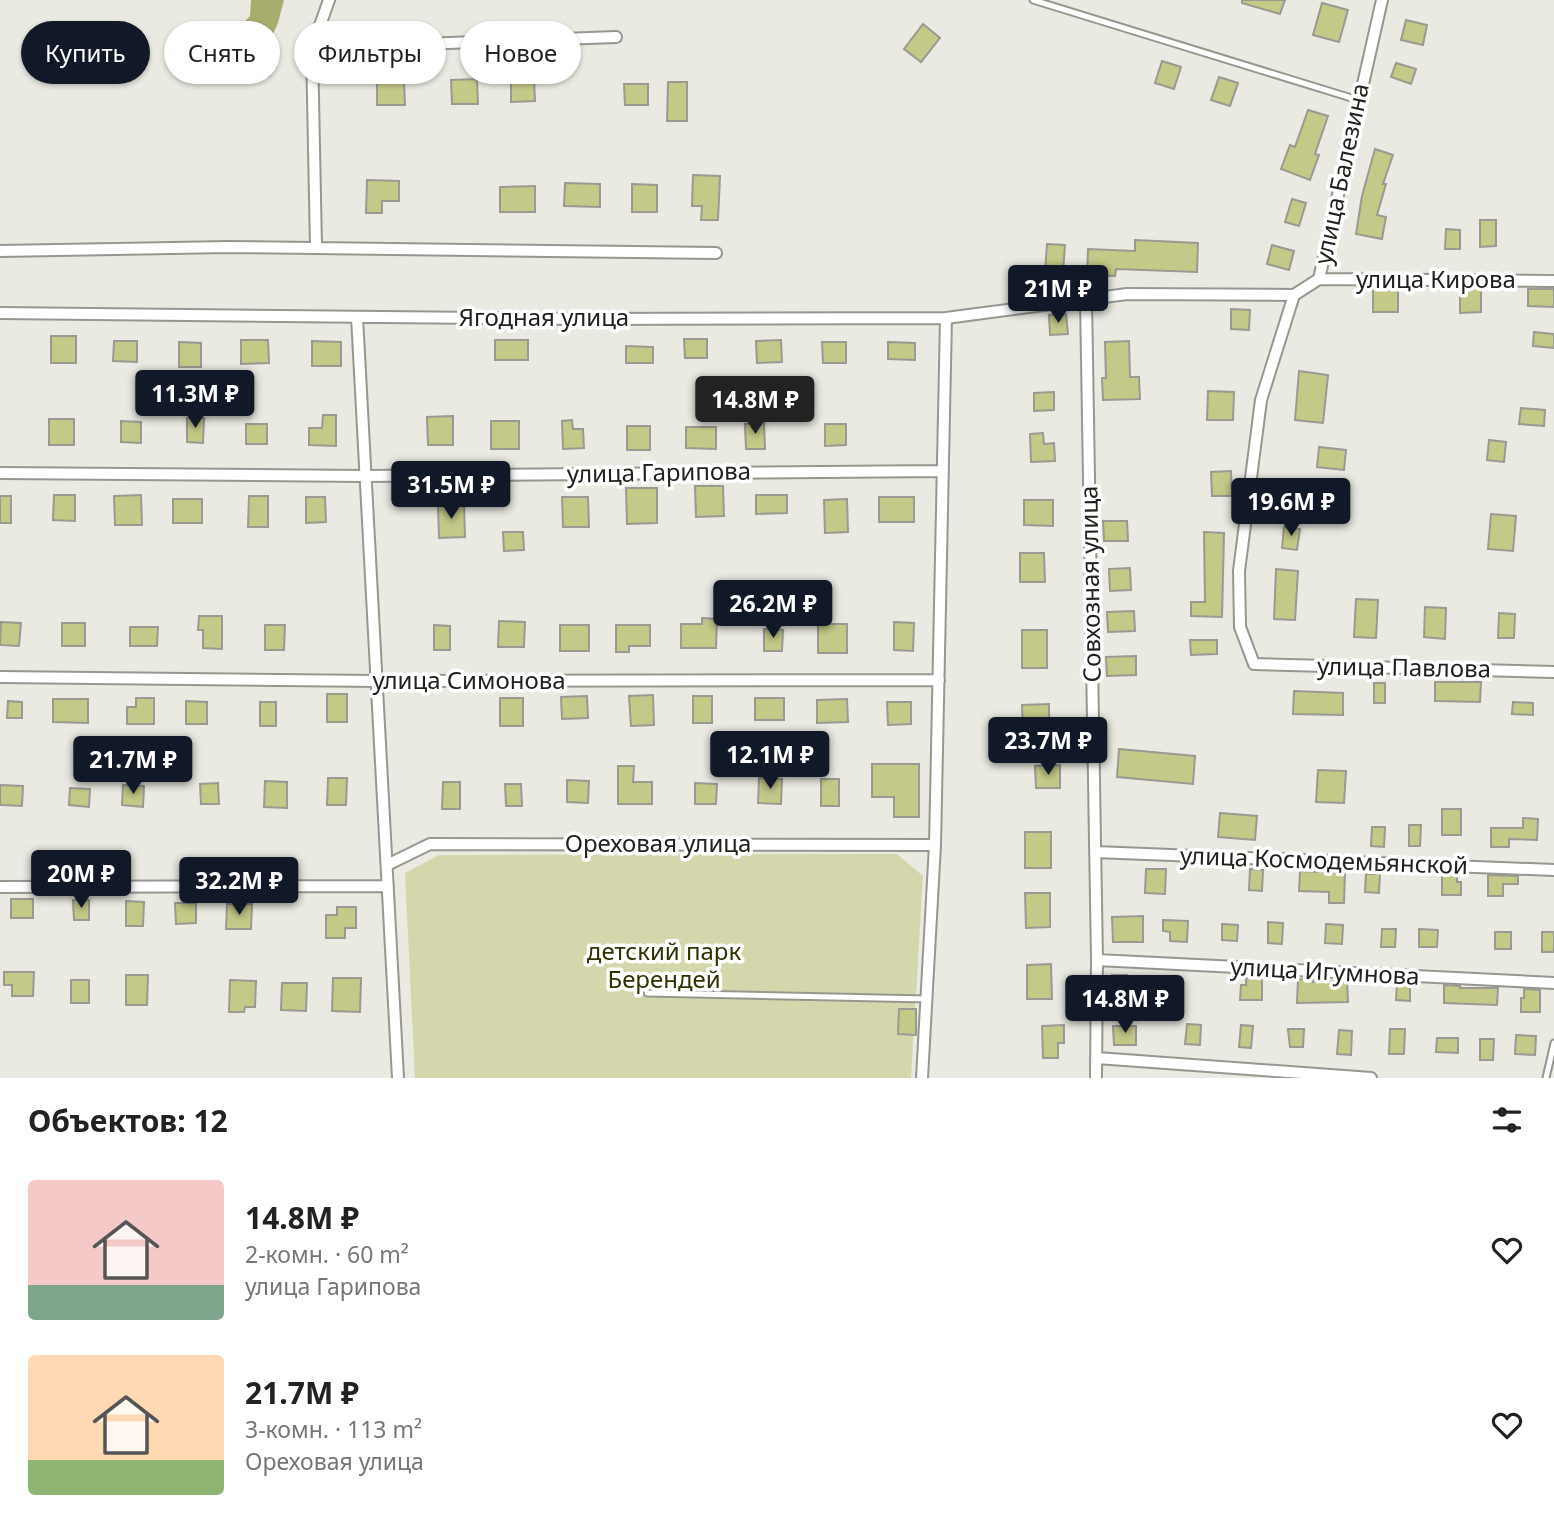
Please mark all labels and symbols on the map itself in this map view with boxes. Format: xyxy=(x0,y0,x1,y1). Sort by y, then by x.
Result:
street label: улица Балезина xyxy=(1305,80,1376,267)
street label: улица Кирова xyxy=(1356,262,1516,295)
pin: 21M ₽ xyxy=(1009,266,1107,325)
street label: Ягодная улица xyxy=(459,300,629,333)
pin: 11.3M ₽ xyxy=(130,370,260,430)
pin: 14.8M ₽ xyxy=(690,376,820,436)
street label: улица Гарипова xyxy=(567,453,751,490)
pin: 31.5M ₽ xyxy=(386,462,516,521)
pin: 19.6M ₽ xyxy=(1226,478,1356,538)
street label: Совхозная улица xyxy=(1071,485,1108,683)
pin: 26.2M ₽ xyxy=(708,580,838,640)
street label: улица Павлова xyxy=(1317,648,1491,685)
street label: улица Симонова xyxy=(372,663,566,696)
pin: 23.7M ₽ xyxy=(983,718,1113,777)
pin: 12.1M ₽ xyxy=(705,732,835,791)
pin: 21.7M ₽ xyxy=(68,736,198,796)
street label: Ореховая улица xyxy=(565,826,751,859)
street label: улица Космодемьянской xyxy=(1180,838,1469,881)
pin: 20M ₽ xyxy=(32,850,130,910)
pin: 32.2M ₽ xyxy=(174,858,304,917)
park label: детский парк Берендей xyxy=(587,934,741,995)
street label: улица Игумнова xyxy=(1230,949,1421,992)
pin: 14.8M ₽ xyxy=(1060,976,1190,1035)

